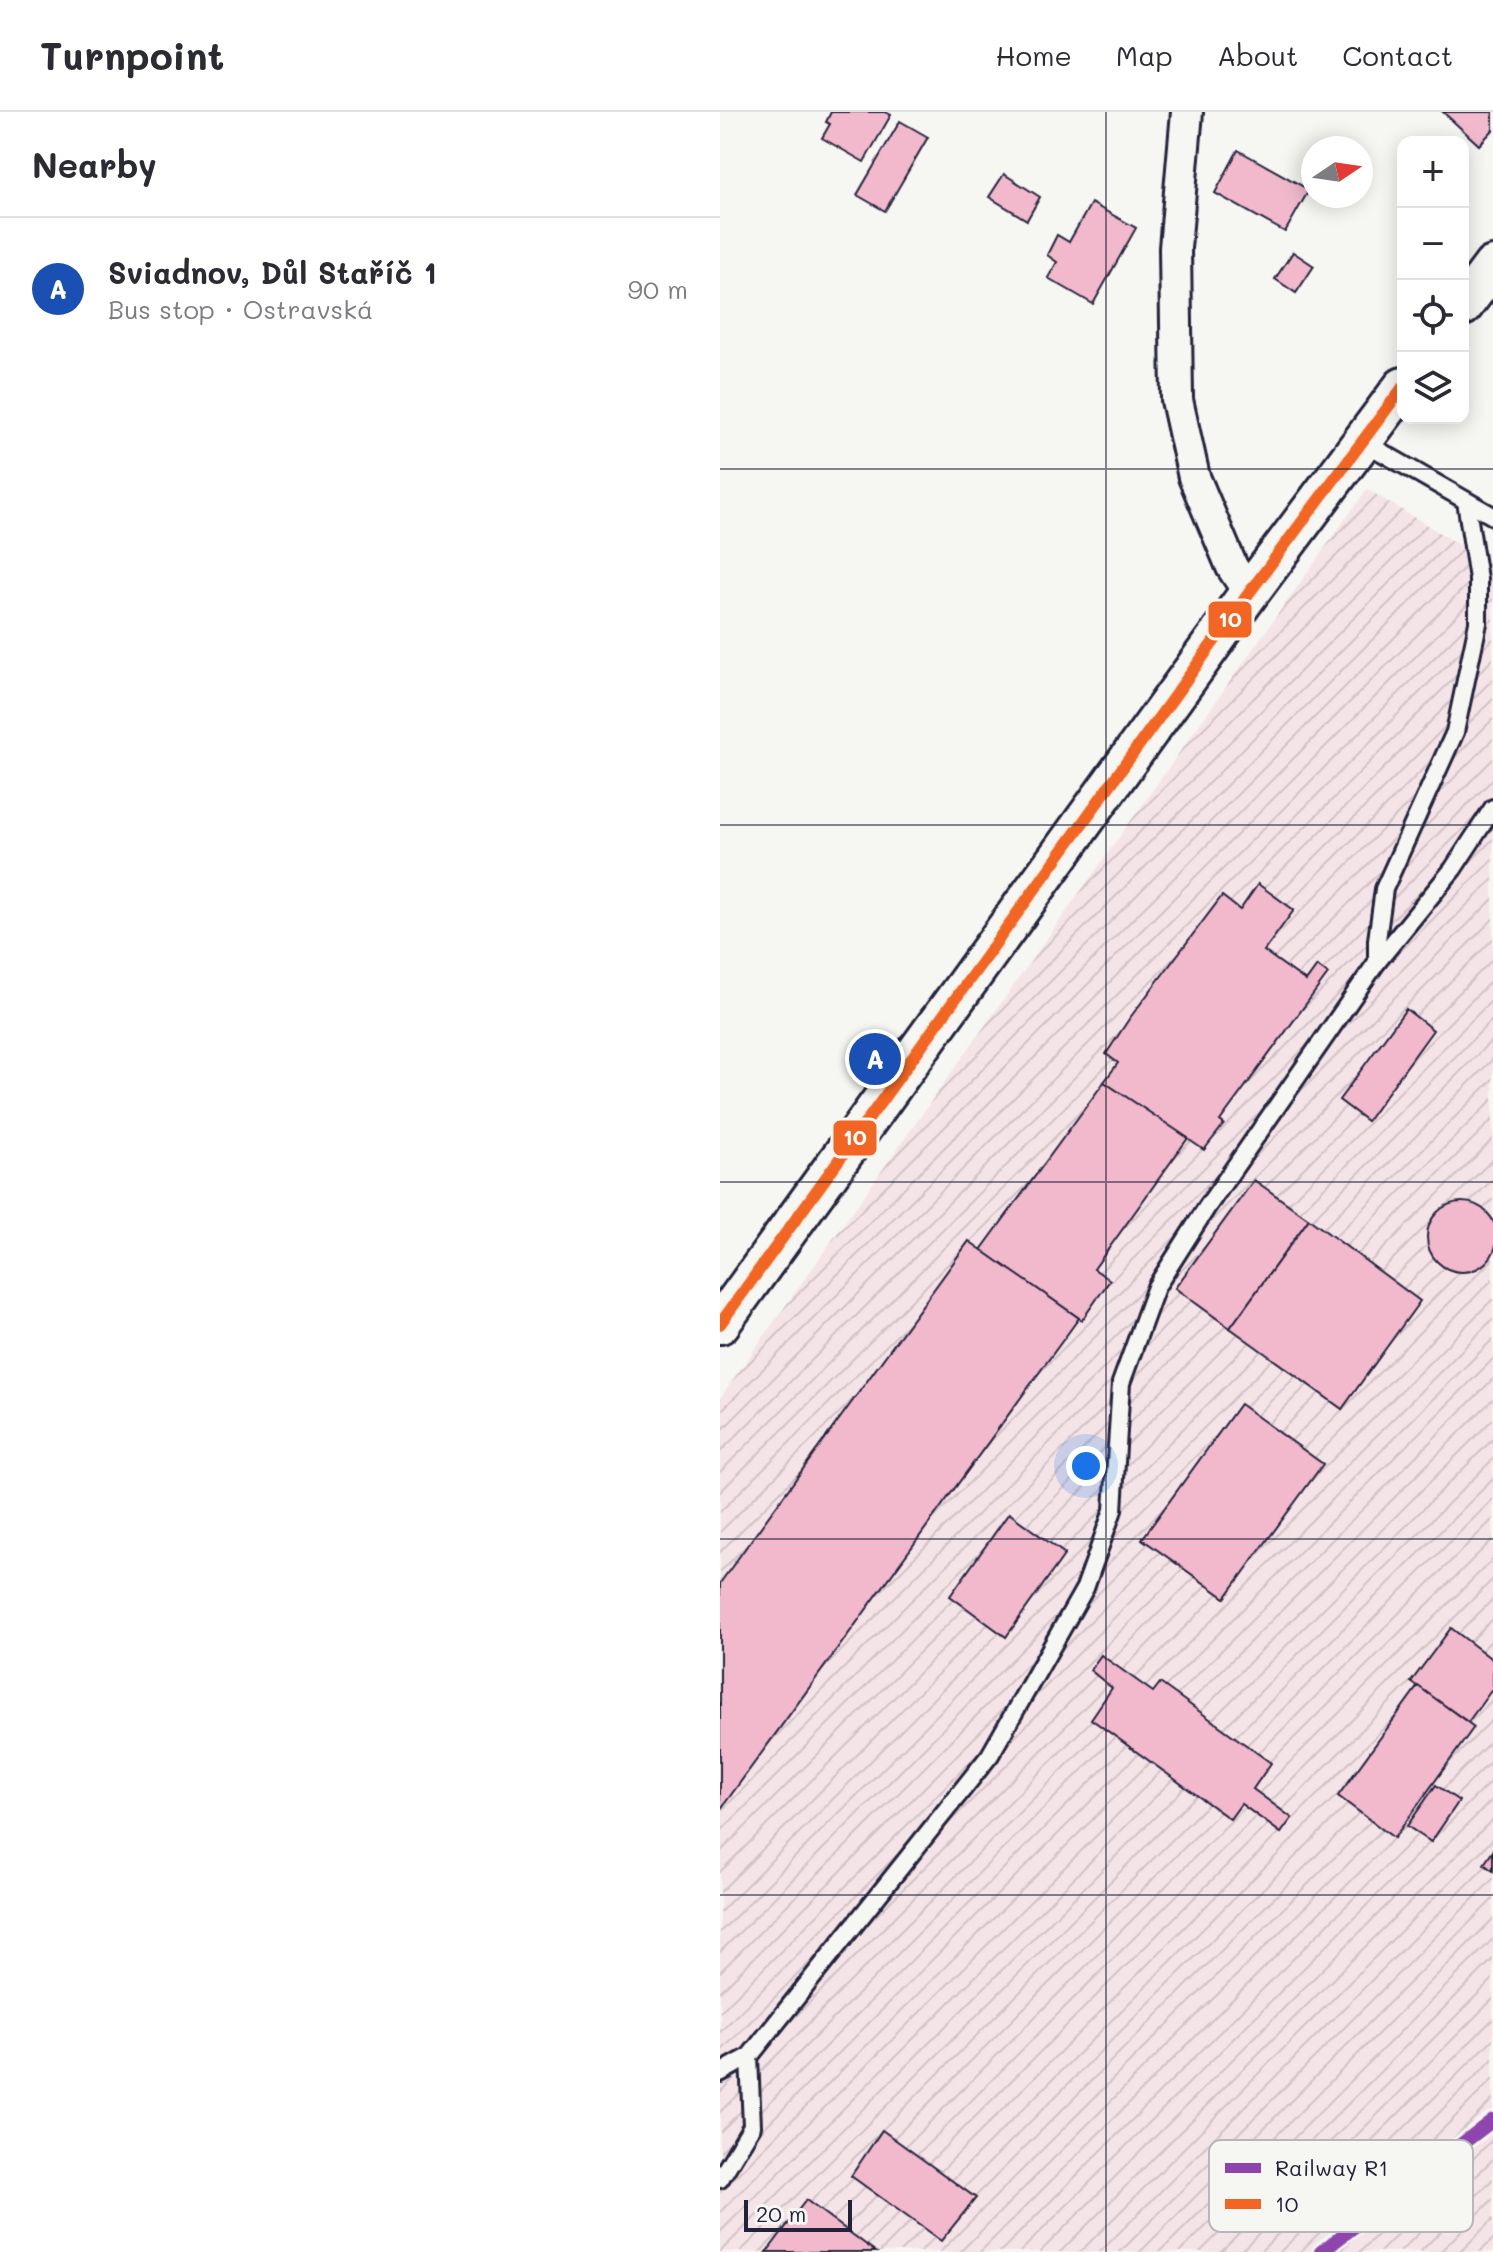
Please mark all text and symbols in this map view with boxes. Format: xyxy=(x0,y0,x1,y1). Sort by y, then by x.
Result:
text: Turnpoint xyxy=(40,30,224,80)
text: Home xyxy=(996,37,1072,73)
text: Map xyxy=(1116,37,1173,73)
text: About xyxy=(1217,37,1298,73)
text: Contact xyxy=(1342,37,1453,73)
north arrow xyxy=(1301,136,1373,208)
map controls xyxy=(1397,136,1469,424)
button: + xyxy=(1397,136,1469,208)
text: Nearby xyxy=(32,142,157,187)
button: − xyxy=(1397,208,1469,280)
text: Sviadnov, Důl Staříč 1 xyxy=(108,252,437,292)
text: A xyxy=(49,272,67,306)
text: 90 m xyxy=(628,272,688,306)
button: locate xyxy=(1397,280,1469,352)
text: Bus stop · Ostravská xyxy=(108,292,373,326)
button: layers xyxy=(1397,352,1469,424)
line badge: 10 xyxy=(1207,600,1253,639)
text: 10 xyxy=(1218,604,1242,633)
pin: A xyxy=(849,1029,901,1089)
line badge: 10 xyxy=(832,1119,878,1157)
text: 10 xyxy=(843,1122,867,1151)
your location xyxy=(1066,1446,1106,1486)
legend xyxy=(1209,2140,1473,2232)
text: Railway R1 xyxy=(1275,2153,1388,2182)
text: 10 xyxy=(1275,2189,1298,2218)
scale bar xyxy=(744,2196,852,2232)
text: 20 m xyxy=(756,2199,806,2228)

